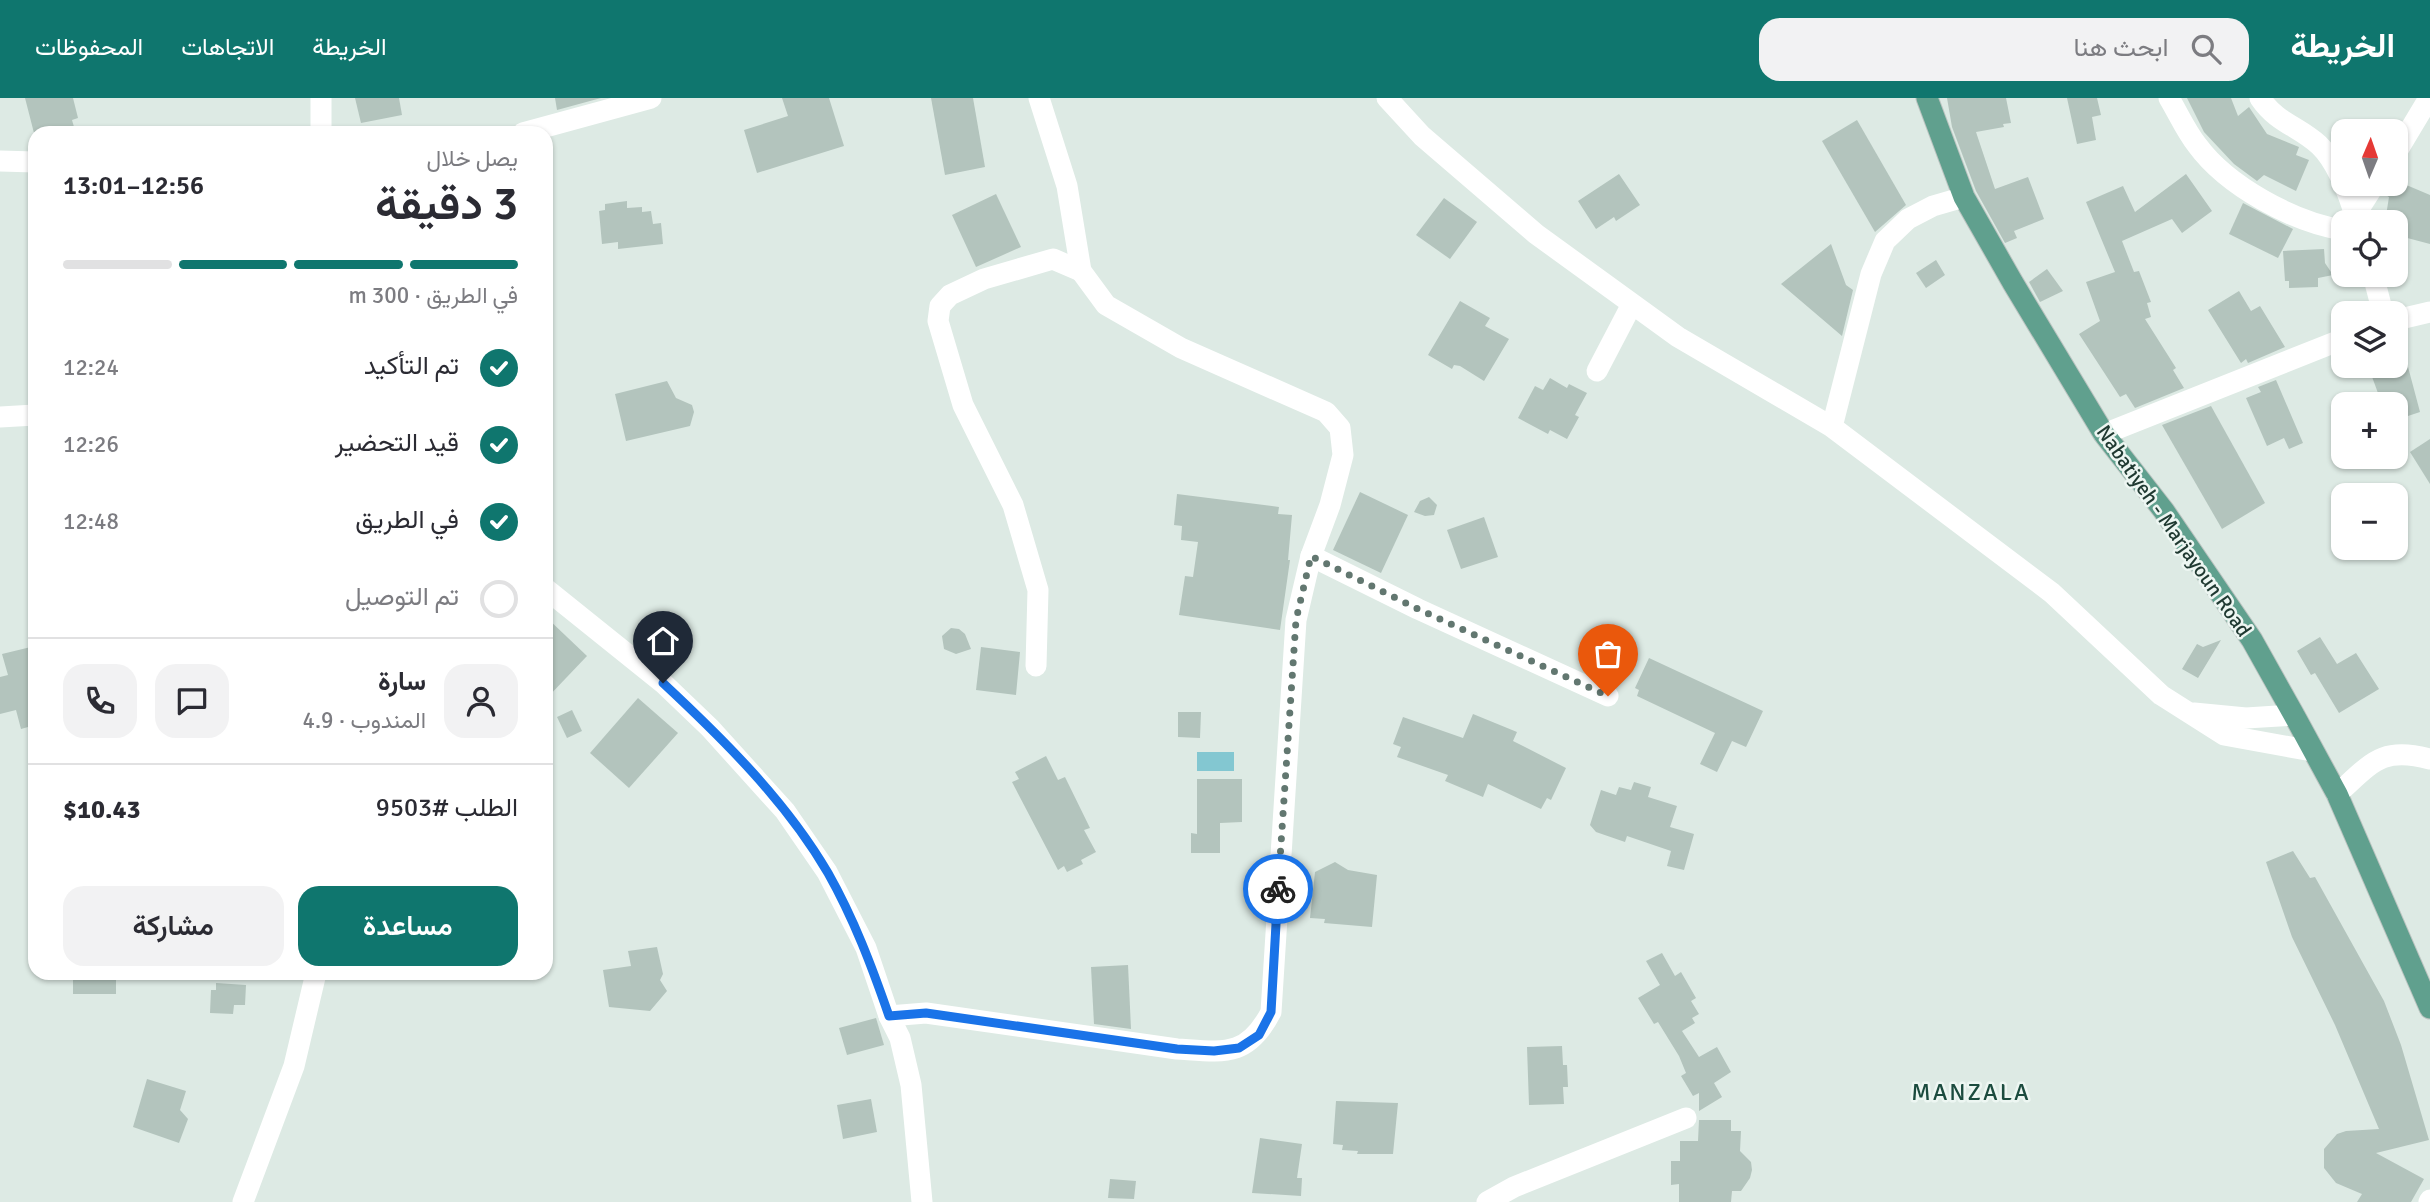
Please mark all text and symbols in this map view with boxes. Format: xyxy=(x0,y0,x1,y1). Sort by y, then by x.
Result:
search box xyxy=(1759,18,2249,81)
text: الخريطة xyxy=(2291,26,2395,67)
icon: search xyxy=(2187,30,2225,68)
text: المحفوظات xyxy=(35,32,143,62)
text: الاتجاهات xyxy=(181,32,274,62)
text: الخريطة xyxy=(312,32,387,62)
text: ابحث هنا xyxy=(2074,32,2169,64)
north arrow xyxy=(2331,119,2408,196)
map controls xyxy=(2331,119,2408,560)
text: يصل خلال xyxy=(427,144,518,173)
text: 12:56–13:01 xyxy=(63,170,204,202)
text: 3 دقيقة xyxy=(375,176,518,232)
button: locate xyxy=(2331,210,2408,287)
text: في الطريق · 300 m xyxy=(348,281,518,310)
button: layers xyxy=(2331,301,2408,378)
icon: check xyxy=(480,349,518,387)
text: تم التأكيد xyxy=(364,350,459,382)
text: 12:24 xyxy=(63,353,119,382)
button: + xyxy=(2331,392,2408,469)
street label: Nabatiyeh - Marjayoun Road xyxy=(2091,420,2257,642)
icon: check xyxy=(480,426,518,464)
text: قيد التحضير xyxy=(335,427,459,459)
text: 12:26 xyxy=(63,430,119,459)
button: − xyxy=(2331,483,2408,560)
icon: check xyxy=(480,503,518,541)
text: في الطريق xyxy=(355,504,459,536)
text: 12:48 xyxy=(63,507,119,536)
text: تم التوصيل xyxy=(345,581,459,613)
pin xyxy=(633,611,693,683)
icon: home xyxy=(644,622,682,660)
pin xyxy=(1578,624,1638,696)
icon: bag xyxy=(1589,635,1627,673)
button: phone xyxy=(63,664,137,738)
button: chat xyxy=(155,664,229,738)
button: person xyxy=(444,664,518,738)
text: سارة xyxy=(378,666,426,698)
text: المندوب · 4.9 xyxy=(303,706,426,735)
text: الطلب #9503 xyxy=(376,792,518,824)
text: $10.43 xyxy=(63,794,141,826)
courier xyxy=(1243,854,1313,924)
icon: bike xyxy=(1259,870,1297,908)
button: مشاركة xyxy=(63,886,284,966)
button: مساعدة xyxy=(298,886,518,966)
district label: MANZALA xyxy=(1911,1077,2031,1107)

